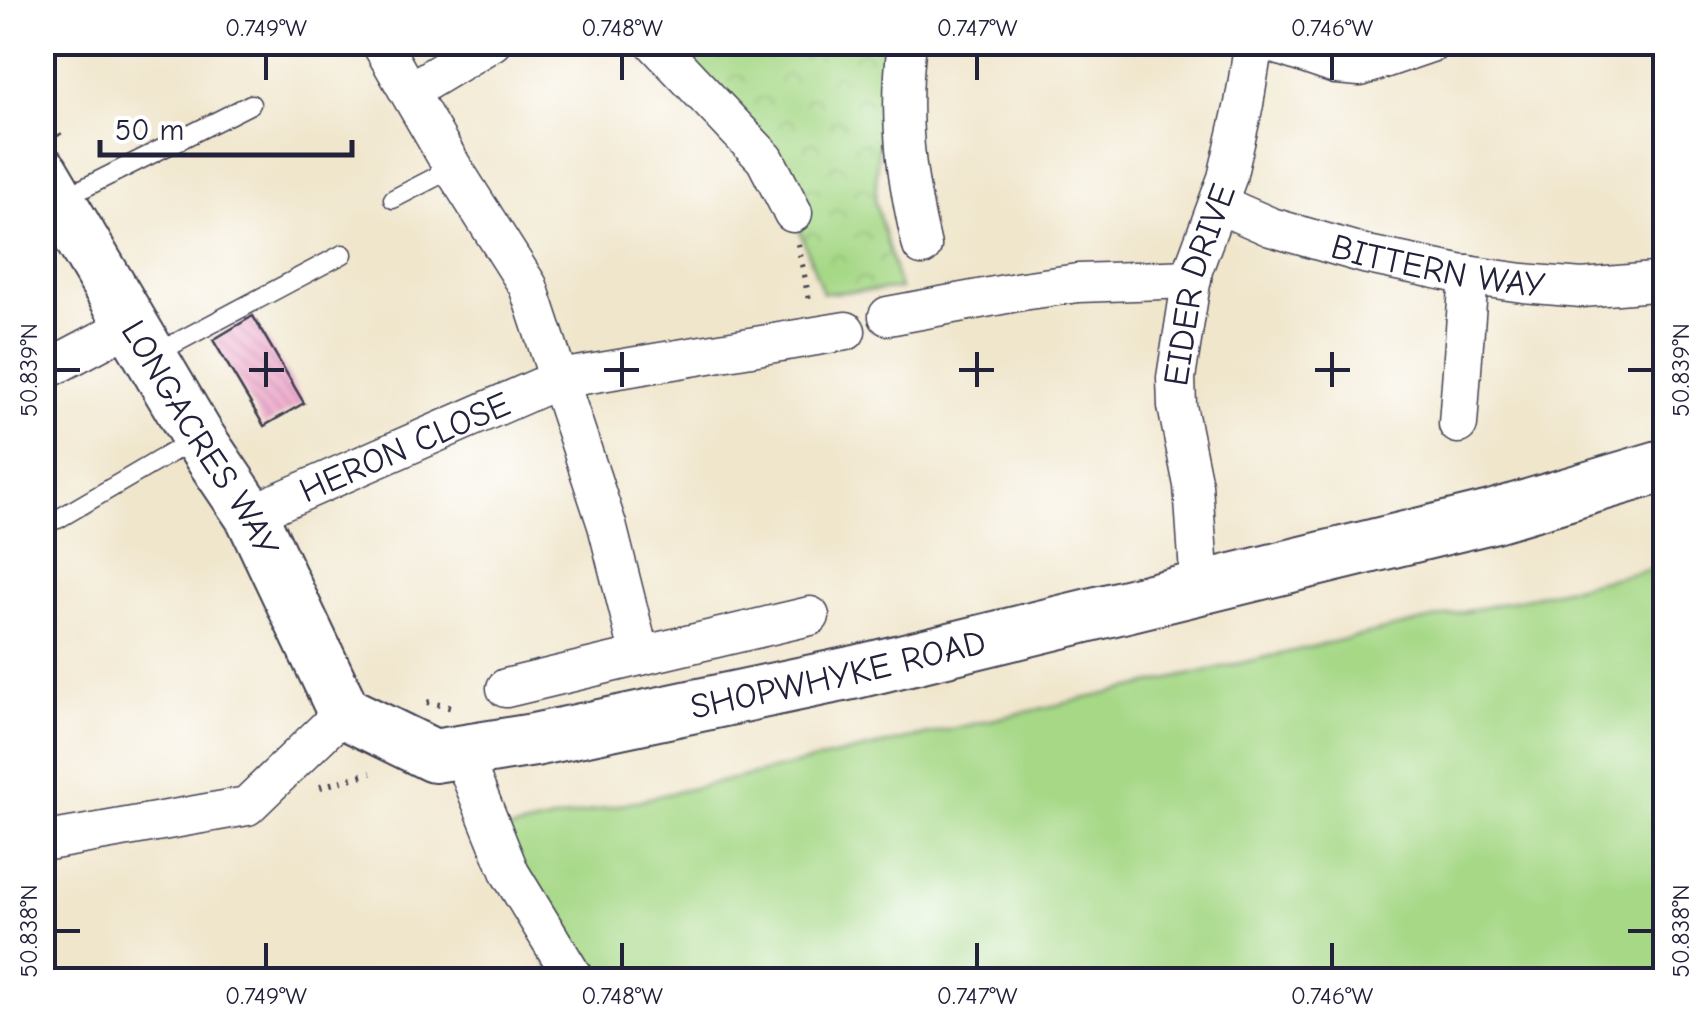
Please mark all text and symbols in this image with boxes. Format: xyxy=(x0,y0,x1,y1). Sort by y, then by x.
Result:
text: 0.749°W xyxy=(225,13,307,42)
text: 0.748°W xyxy=(581,13,663,42)
text: 0.747°W xyxy=(937,13,1018,42)
text: 0.746°W xyxy=(1291,13,1374,42)
scale bar xyxy=(100,95,352,157)
text: 50 m xyxy=(115,113,184,148)
street label: EIDER DRIVE xyxy=(1155,178,1244,388)
street label: BITTERN WAY xyxy=(1327,225,1547,305)
street label: LONGACRES WAY xyxy=(113,313,288,563)
text: 50.839°N xyxy=(14,323,43,417)
text: 50.839°N xyxy=(1666,323,1695,417)
street label: HERON CLOSE xyxy=(293,383,516,511)
street label: SHOPWHYKE ROAD xyxy=(687,621,990,727)
text: 50.838°N xyxy=(14,884,43,978)
text: 50.838°N xyxy=(1666,884,1695,978)
text: 0.749°W xyxy=(225,981,307,1010)
text: 0.748°W xyxy=(581,981,663,1010)
text: 0.747°W xyxy=(937,981,1018,1010)
text: 0.746°W xyxy=(1291,981,1374,1010)

